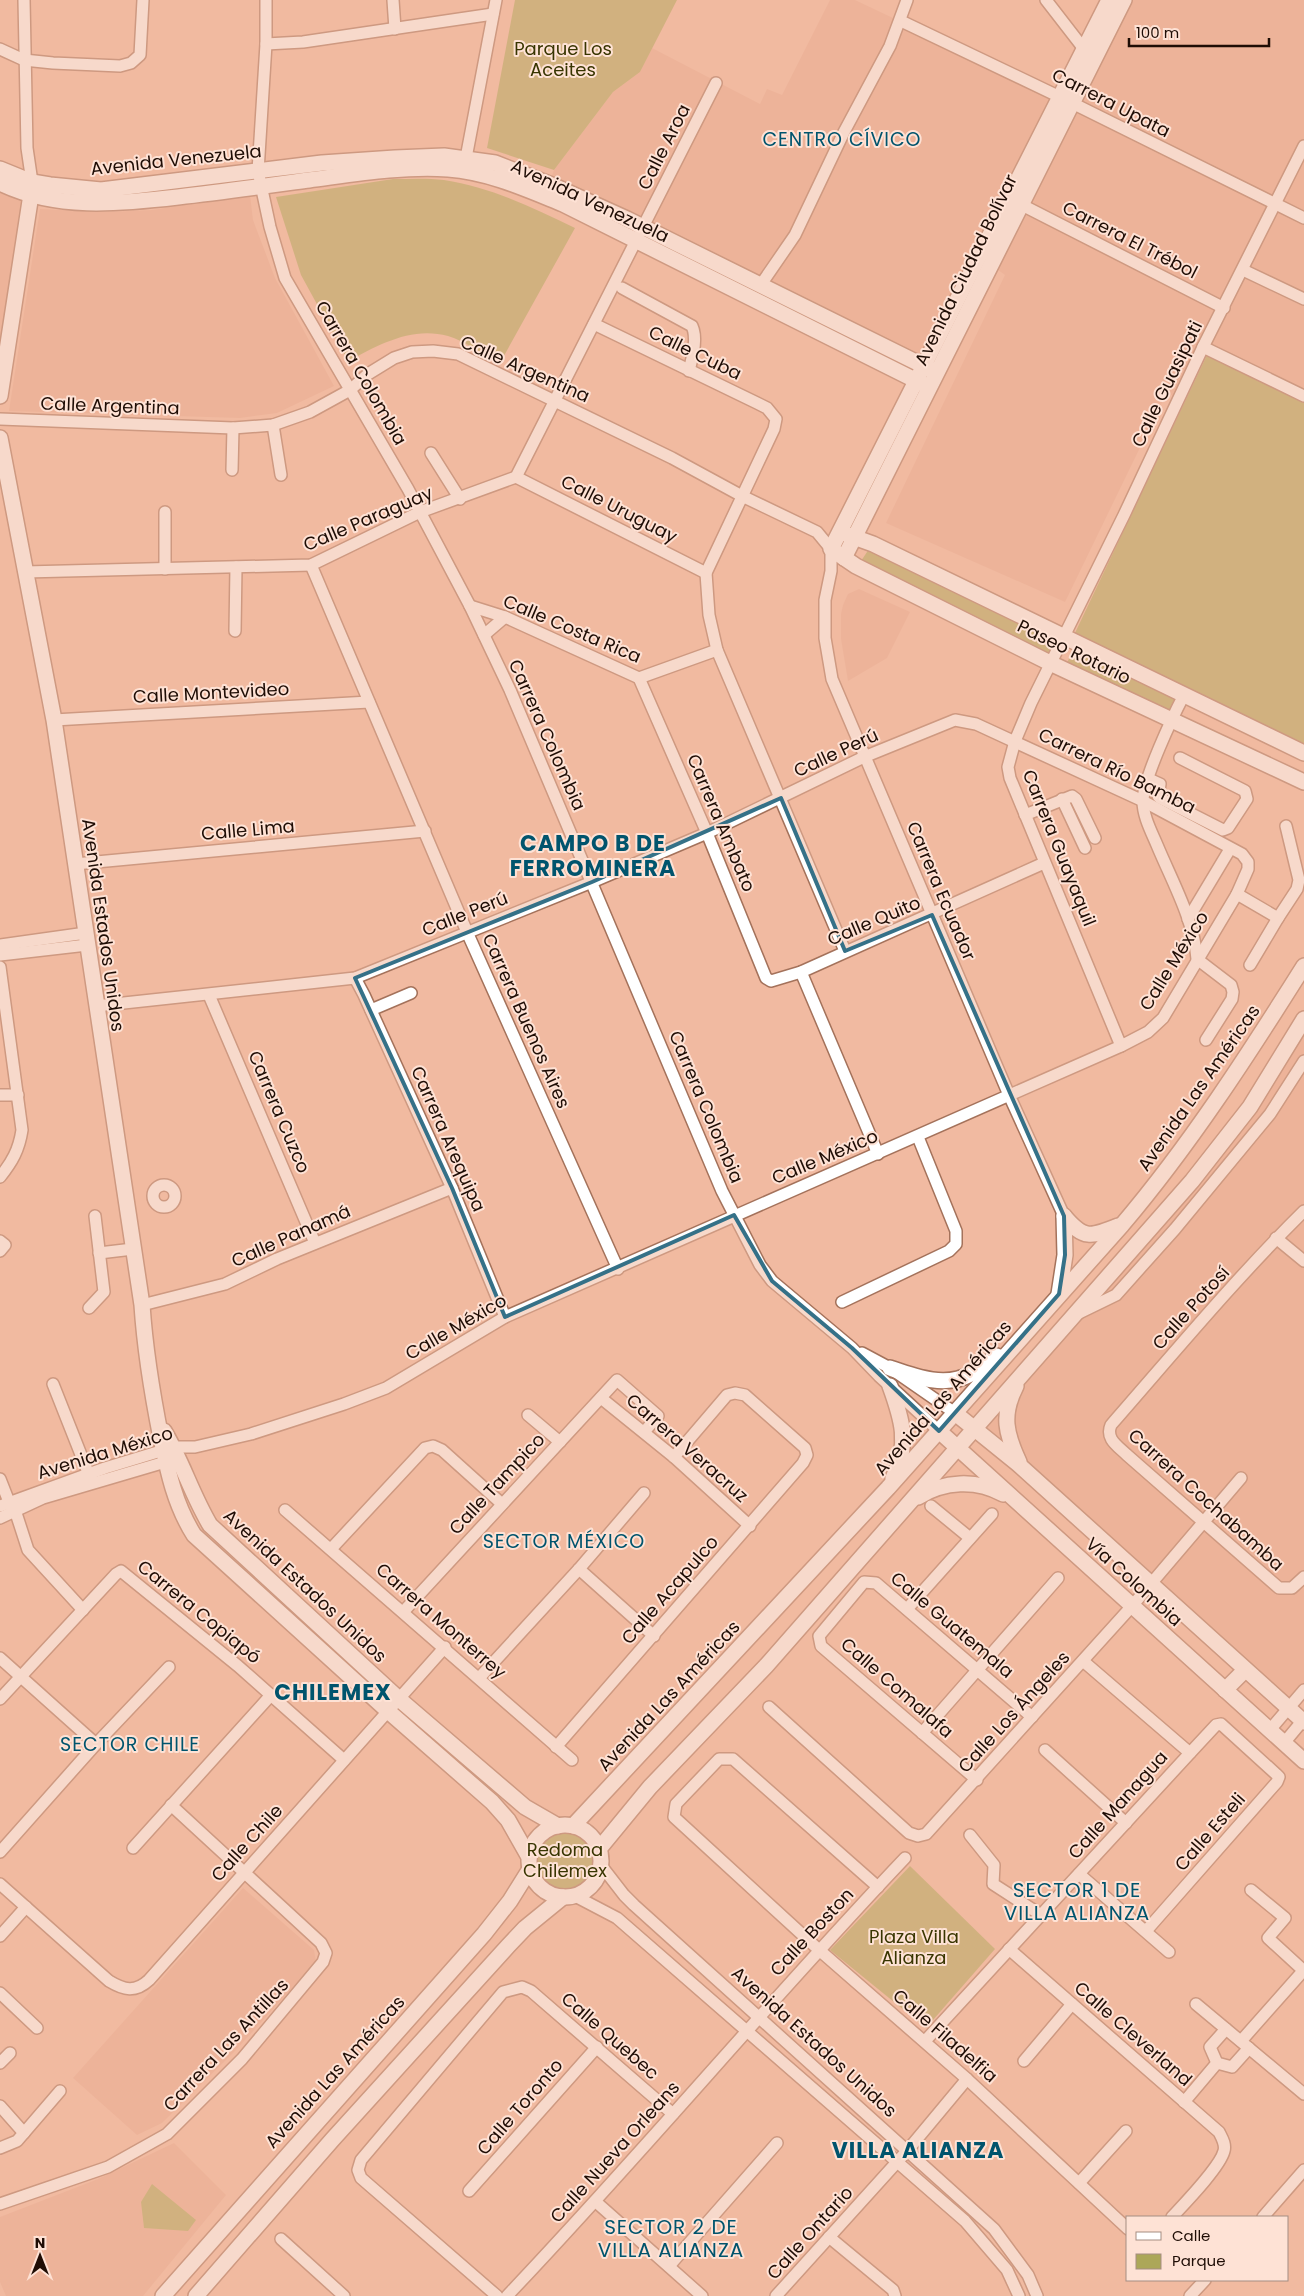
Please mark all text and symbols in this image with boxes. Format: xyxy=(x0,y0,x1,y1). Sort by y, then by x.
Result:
scale bar xyxy=(1129,15,1269,47)
text: 100 m xyxy=(1136,22,1179,43)
park label: Parque Los Aceites xyxy=(514,36,612,82)
street label: Carrera Upata xyxy=(1048,62,1175,143)
street label: Calle Aroa xyxy=(631,99,696,194)
district label: CENTRO CÍVICO xyxy=(762,126,922,153)
street label: Avenida Venezuela xyxy=(89,138,263,181)
street label: Avenida Venezuela xyxy=(507,153,673,248)
street label: Avenida Ciudad Bolívar xyxy=(908,170,1023,370)
street label: Carrera El Trébol xyxy=(1058,195,1202,284)
street label: Carrera Colombia xyxy=(310,296,413,450)
street label: Calle Guasipati xyxy=(1125,316,1208,451)
street label: Calle Cuba xyxy=(645,319,746,386)
street label: Calle Argentina xyxy=(457,329,594,408)
street label: Calle Argentina xyxy=(40,391,180,420)
street label: Calle Uruguay xyxy=(557,469,682,549)
street label: Calle Paraguay xyxy=(299,480,436,557)
street label: Calle Costa Rica xyxy=(499,588,645,669)
street label: Paseo Rotario xyxy=(1013,613,1135,690)
street label: Carrera Colombia xyxy=(503,655,592,814)
street label: Calle Montevideo xyxy=(132,676,290,709)
street label: Calle Perú xyxy=(789,722,882,783)
street label: Carrera Río Bamba xyxy=(1034,722,1200,820)
street label: Carrera Ambato xyxy=(681,750,762,896)
street label: Carrera Guayaquil xyxy=(1017,766,1102,930)
street label: Calle Lima xyxy=(200,813,296,846)
street label: Avenida Estados Unidos xyxy=(76,817,131,1033)
street label: Carrera Ecuador xyxy=(901,818,982,964)
district label: CAMPO B DE FERROMINERA xyxy=(510,828,676,884)
street label: Calle Perú xyxy=(418,885,512,942)
street label: Calle Quito xyxy=(823,890,924,951)
street label: Calle México xyxy=(1133,906,1214,1015)
street label: Carrera Buenos Aires xyxy=(477,929,576,1112)
street label: Avenida Las Américas xyxy=(1132,999,1266,1176)
street label: Carrera Colombia xyxy=(663,1027,750,1187)
street label: Carrera Cuzco xyxy=(242,1047,316,1177)
street label: Carrera Arequipa xyxy=(405,1062,492,1216)
street label: Calle México xyxy=(768,1123,882,1190)
street label: Calle Panamá xyxy=(227,1198,354,1273)
street label: Calle Potosí xyxy=(1146,1260,1235,1355)
street label: Calle México xyxy=(401,1287,511,1366)
street label: Avenida Las Américas xyxy=(868,1315,1017,1481)
street label: Carrera Veracruz xyxy=(621,1388,754,1508)
street label: Avenida México xyxy=(34,1420,176,1485)
street label: Carrera Cochabamba xyxy=(1123,1423,1290,1576)
street label: Calle Tampico xyxy=(443,1427,550,1540)
street label: Avenida Estados Unidos xyxy=(218,1503,392,1668)
district label: SECTOR MÉXICO xyxy=(483,1528,645,1555)
street label: Calle Acapulco xyxy=(615,1530,724,1649)
street label: Vía Colombia xyxy=(1081,1531,1188,1632)
street label: Carrera Copiapó xyxy=(132,1554,266,1669)
street label: Carrera Monterrey xyxy=(371,1557,512,1684)
street label: Calle Guatemala xyxy=(885,1566,1019,1684)
street label: Avenida Las Américas xyxy=(592,1615,745,1777)
street label: Calle Comalafa xyxy=(836,1632,959,1744)
street label: Calle Los Ángeles xyxy=(952,1645,1075,1778)
district label: CHILEMEX xyxy=(274,1677,392,1708)
district label: SECTOR CHILE xyxy=(60,1731,200,1758)
street label: Calle Managua xyxy=(1062,1745,1173,1864)
street label: Calle Esteli xyxy=(1169,1787,1251,1876)
street label: Calle Chile xyxy=(205,1799,288,1887)
park label: Redoma Chilemex xyxy=(523,1837,607,1883)
district label: SECTOR 1 DE VILLA ALIANZA xyxy=(1004,1876,1150,1927)
street label: Calle Boston xyxy=(764,1882,859,1981)
park label: Plaza Villa Alianza xyxy=(869,1924,959,1970)
street label: Avenida Estados Unidos xyxy=(726,1960,903,2123)
street label: Carrera Las Antillas xyxy=(157,1973,294,2117)
street label: Calle Cleverland xyxy=(1069,1975,1198,2092)
street label: Calle Filadelfia xyxy=(888,1983,1003,2088)
street label: Calle Quebec xyxy=(556,1986,665,2085)
street label: Avenida Las Américas xyxy=(259,1990,410,2154)
street label: Calle Toronto xyxy=(471,2053,568,2160)
street label: Calle Nueva Orleans xyxy=(544,2075,685,2228)
district label: VILLA ALIANZA xyxy=(832,2135,1004,2166)
street label: Calle Ontario xyxy=(761,2180,858,2285)
district label: SECTOR 2 DE VILLA ALIANZA xyxy=(598,2213,744,2264)
legend xyxy=(1126,2216,1289,2281)
text: Calle xyxy=(1172,2225,1210,2246)
north arrow xyxy=(15,2231,65,2281)
text: N xyxy=(35,2233,45,2253)
text: Parque xyxy=(1172,2250,1225,2271)

